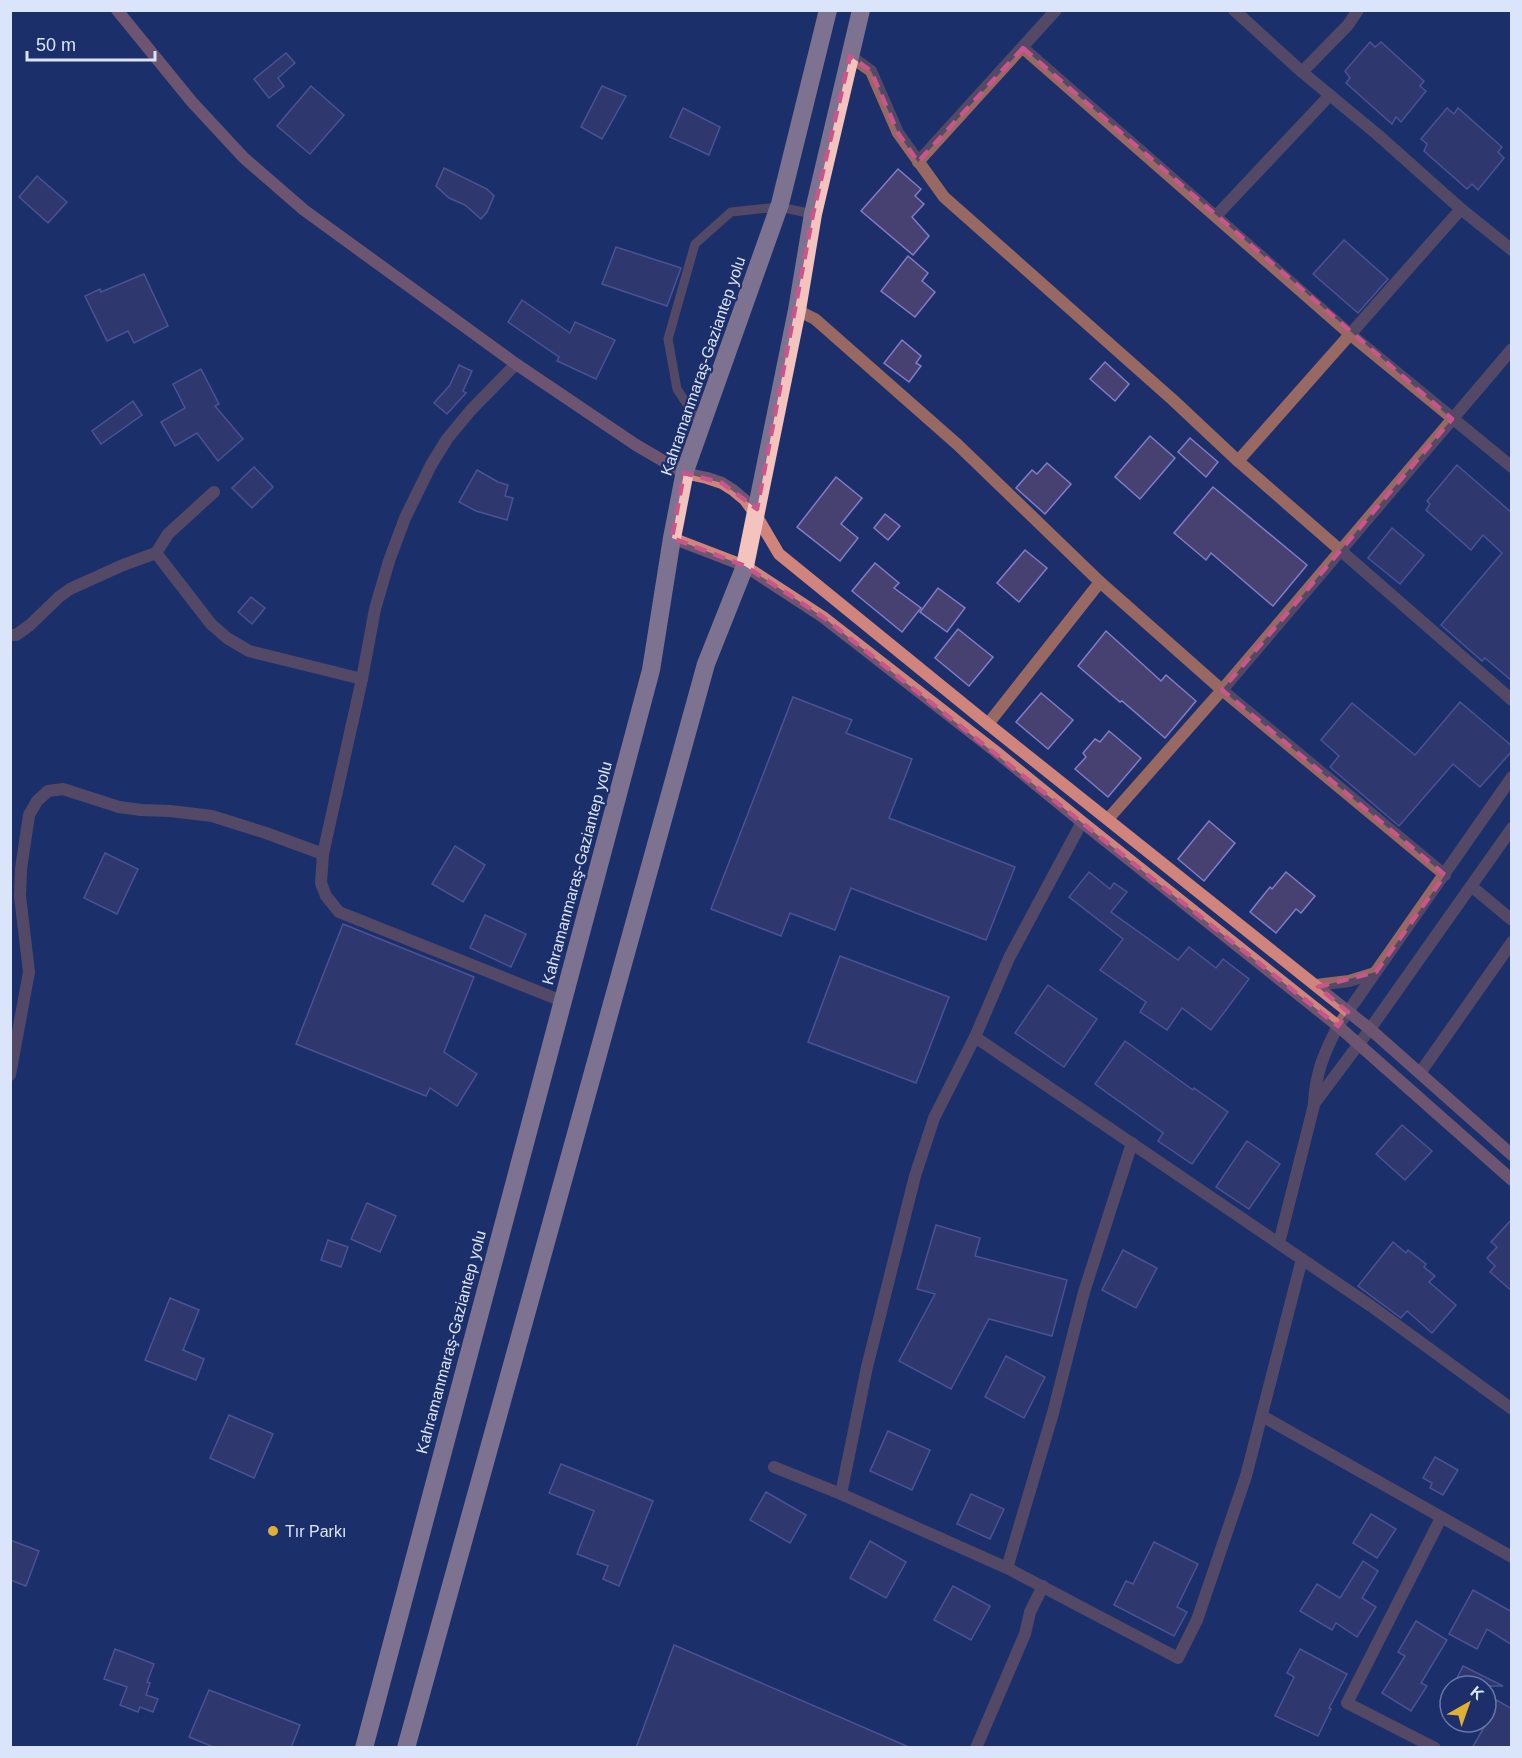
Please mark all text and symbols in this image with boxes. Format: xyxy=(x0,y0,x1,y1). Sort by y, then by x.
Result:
scale bar xyxy=(27,24,154,62)
text: 50 m xyxy=(36,35,76,55)
street label: Kahramanmaraş-Gaziantep yolu xyxy=(657,254,749,478)
street label: Kahramanmaraş-Gaziantep yolu xyxy=(539,760,615,986)
street label: Kahramanmaraş-Gaziantep yolu xyxy=(413,1229,489,1455)
place label: Tır Parkı xyxy=(285,1523,346,1540)
marker: Tır Parkı xyxy=(266,1524,280,1538)
north arrow xyxy=(1438,1674,1498,1734)
text: K xyxy=(1467,1683,1488,1703)

